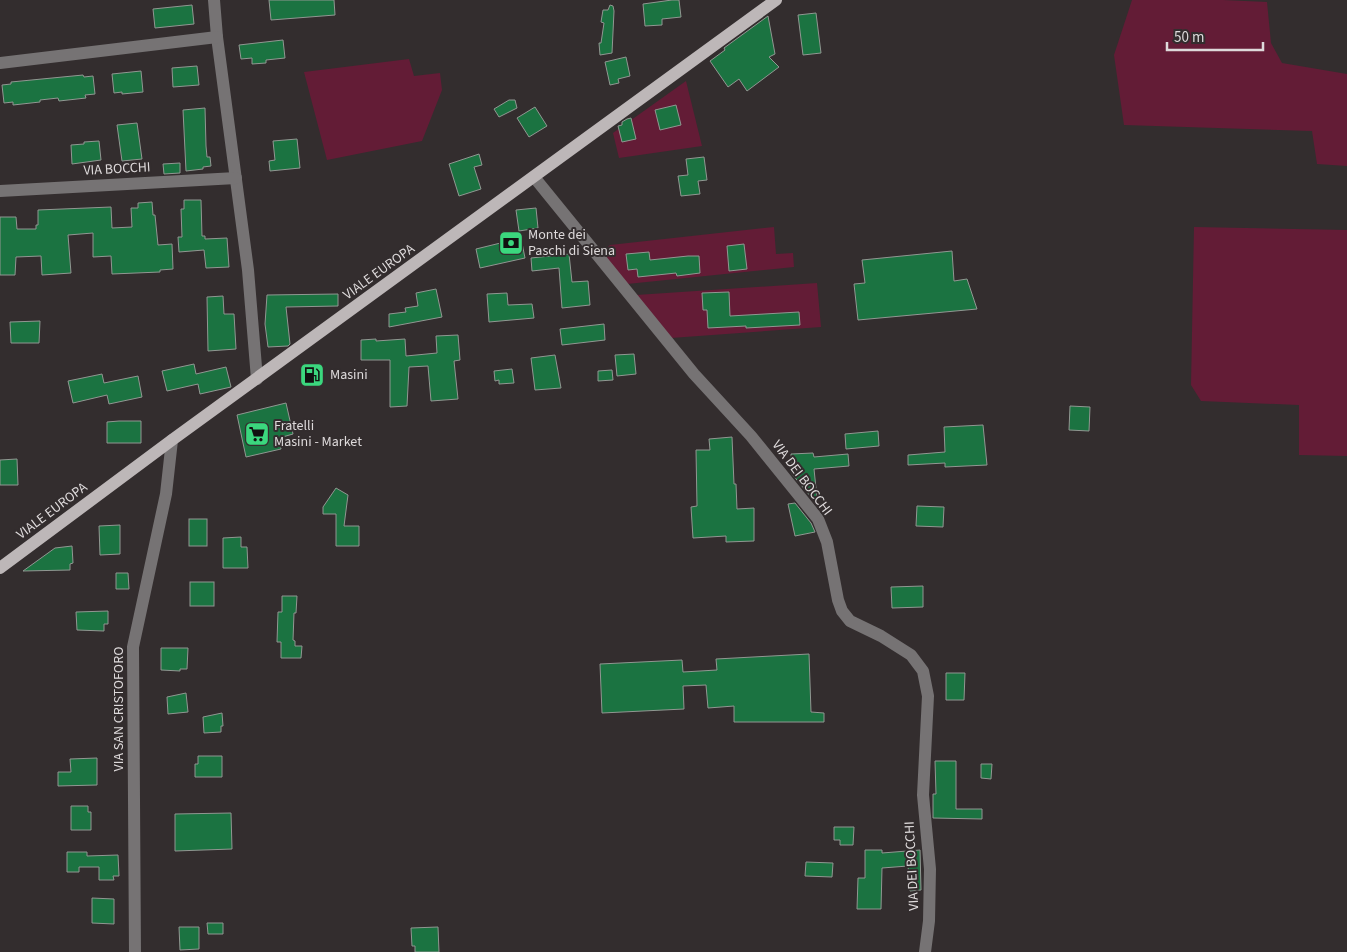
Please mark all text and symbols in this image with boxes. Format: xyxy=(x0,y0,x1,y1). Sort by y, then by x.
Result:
scale bar xyxy=(1167,20,1263,52)
text: 50 m xyxy=(1174,27,1204,48)
street label: VIA BOCCHI xyxy=(83,157,151,181)
place label: Monte dei Paschi di Siena xyxy=(528,225,615,261)
bank icon: Monte dei Paschi di Siena xyxy=(498,230,524,256)
street label: VIALE EUROPA xyxy=(339,239,419,305)
fuel station icon: Masini xyxy=(299,362,325,388)
place label: Masini xyxy=(330,365,368,385)
place label: Fratelli Masini - Market xyxy=(274,416,362,452)
supermarket icon: Fratelli Masini - Market xyxy=(244,421,270,447)
street label: VIA DEI BOCCHI xyxy=(767,436,837,520)
street label: VIALE EUROPA xyxy=(12,477,92,544)
street label: VIA SAN CRISTOFORO xyxy=(109,647,129,771)
street label: VIA DEI BOCCHI xyxy=(900,821,924,911)

